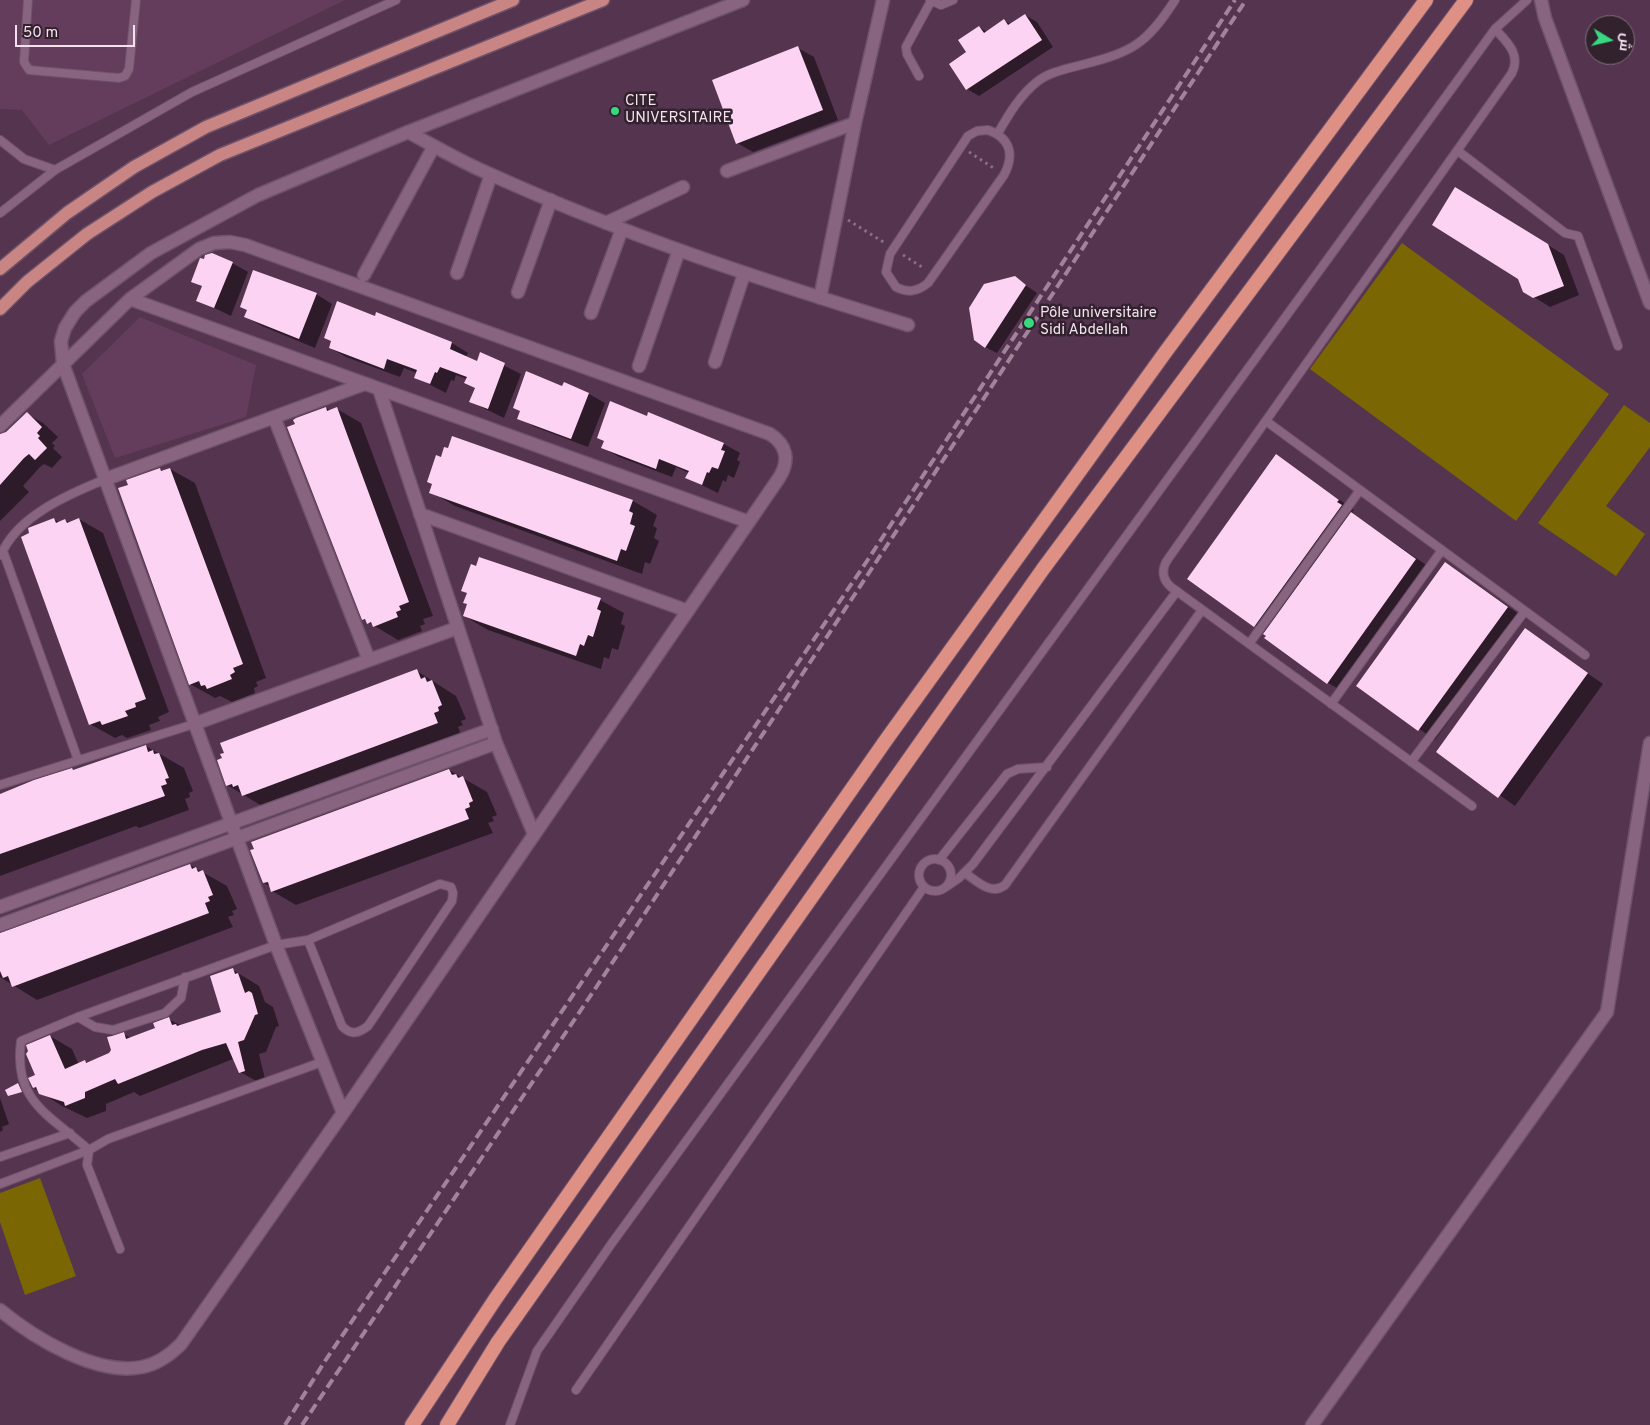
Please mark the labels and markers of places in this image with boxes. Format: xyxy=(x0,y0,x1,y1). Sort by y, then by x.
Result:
place label: CITE UNIVERSITAIRE xyxy=(625,93,731,128)
marker: CITE UNIVERSITAIRE xyxy=(609,105,621,117)
place label: Pôle universitaire Sidi Abdellah xyxy=(1040,305,1157,340)
marker: Pôle universitaire Sidi Abdellah xyxy=(1022,316,1036,330)

